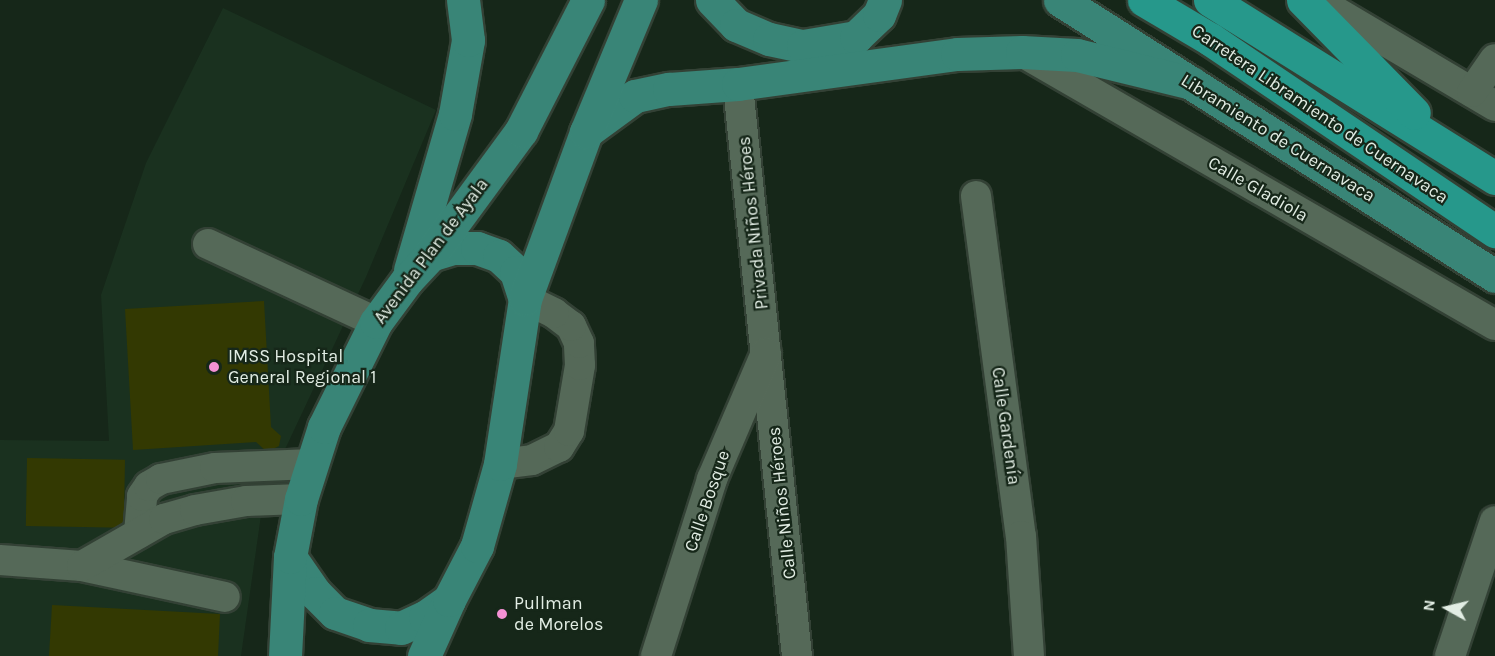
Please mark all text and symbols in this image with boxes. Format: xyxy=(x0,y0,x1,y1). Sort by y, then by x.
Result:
street label: Carretera Libramiento de Cuernavaca xyxy=(1188,20,1452,208)
street label: Libramiento de Cuernavaca xyxy=(1177,69,1379,207)
street label: Privada Niños Héroes xyxy=(733,135,773,311)
street label: Calle Gladiola xyxy=(1204,152,1312,226)
street label: Avenida Plan de Ayala xyxy=(369,174,493,328)
place label: IMSS Hospital General Regional 1 xyxy=(228,346,376,388)
marker: IMSS Hospital General Regional 1 xyxy=(205,358,223,376)
street label: Calle Gardenía xyxy=(987,366,1025,486)
street label: Calle Niños Héroes xyxy=(763,426,801,580)
street label: Calle Bosque xyxy=(680,448,734,554)
north arrow xyxy=(1417,578,1477,638)
place label: Pullman de Morelos xyxy=(514,593,603,636)
text: N xyxy=(1418,598,1439,612)
marker: Pullman de Morelos xyxy=(495,607,509,621)

